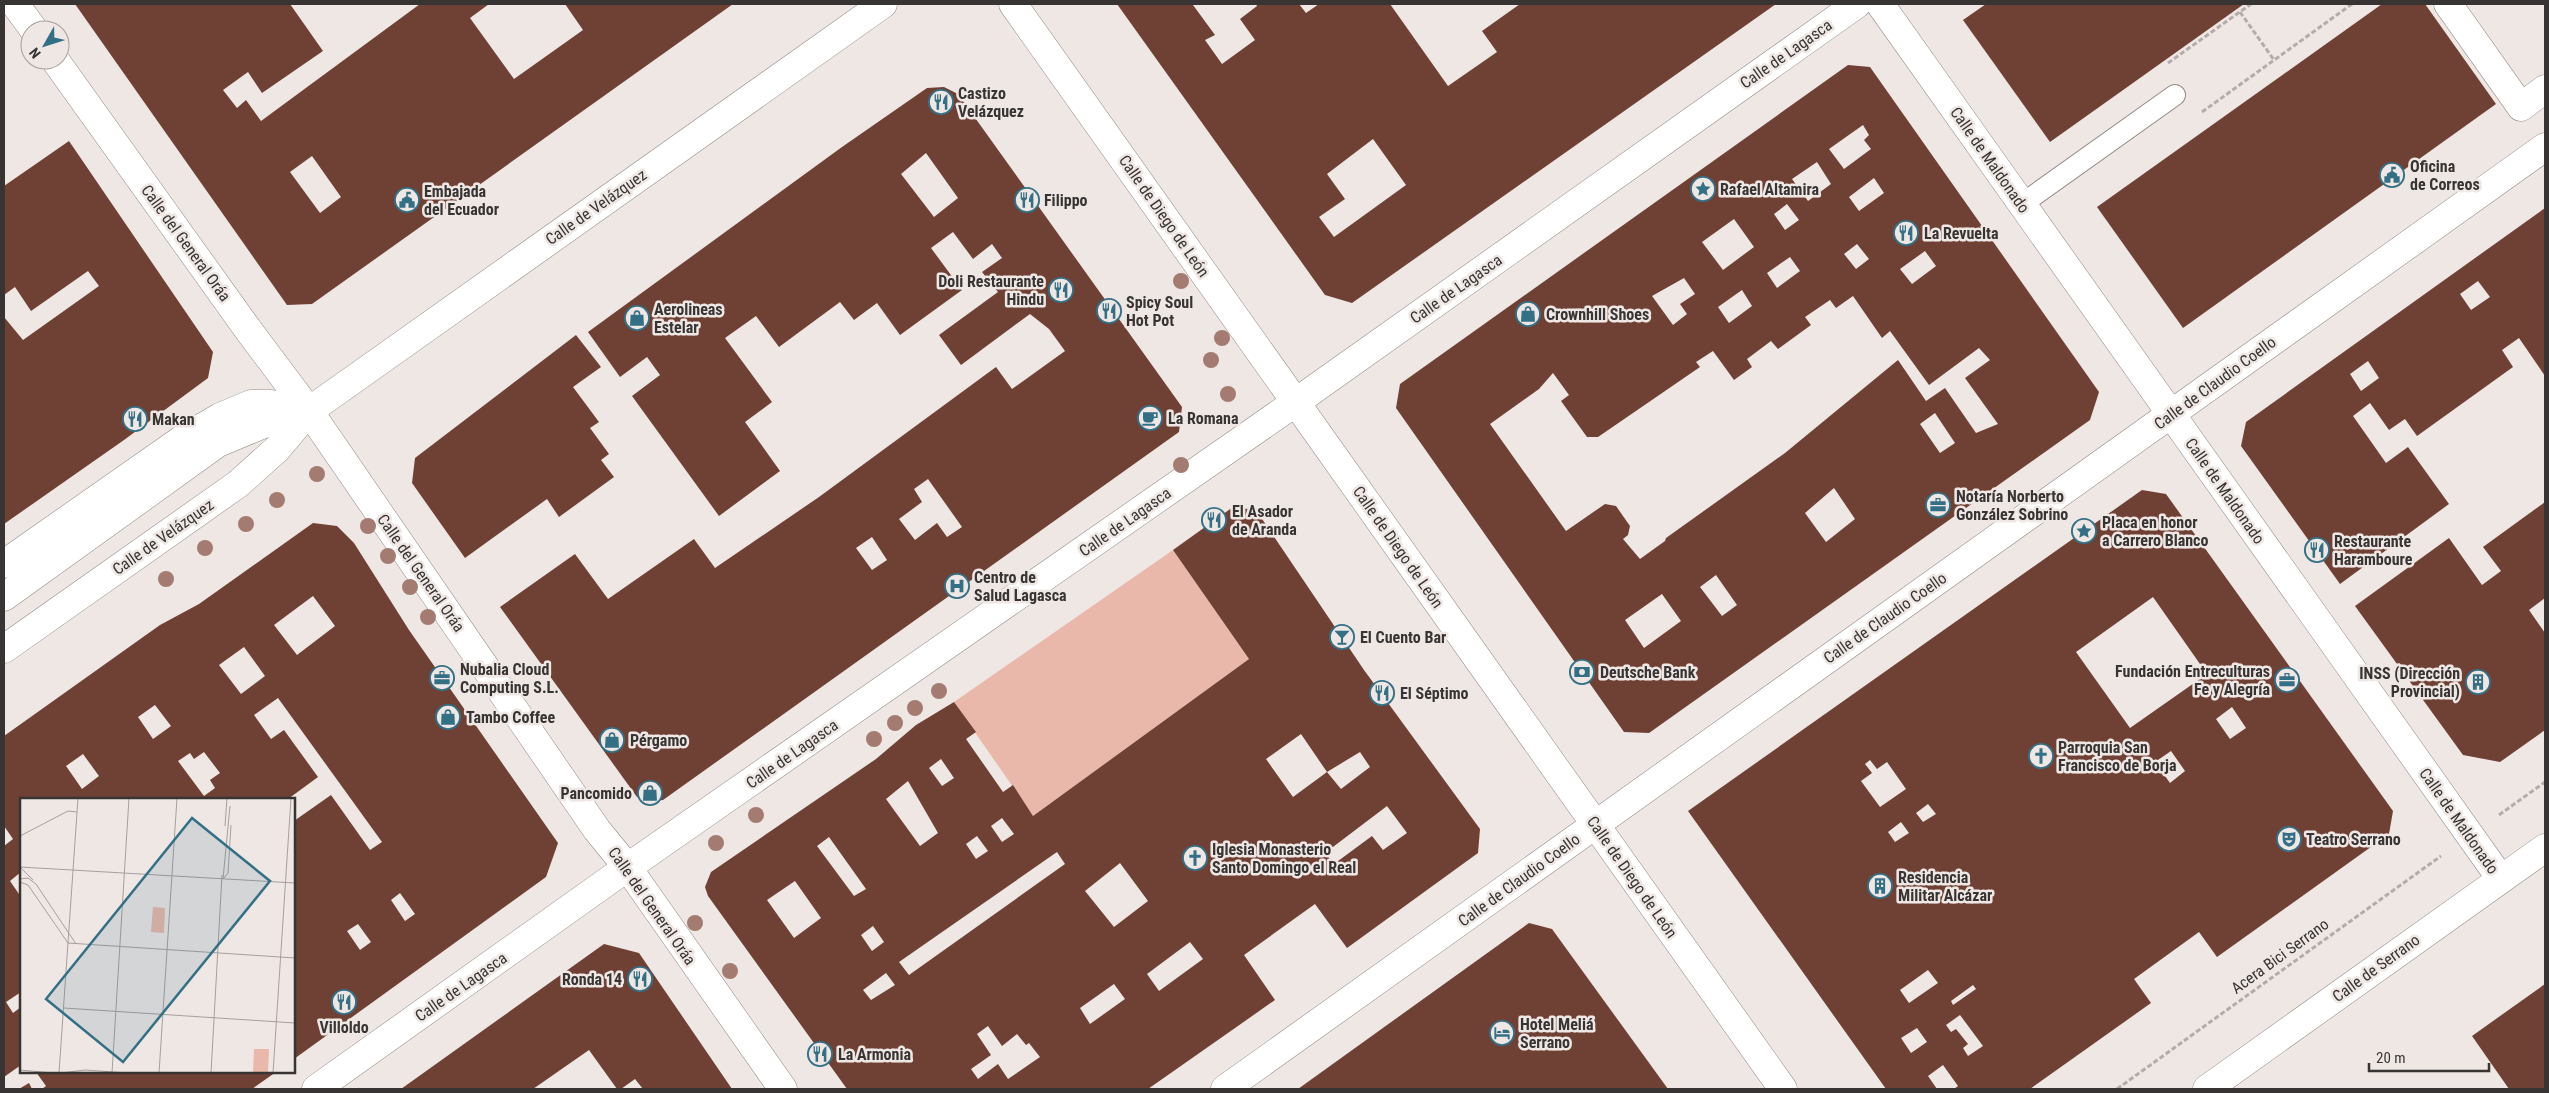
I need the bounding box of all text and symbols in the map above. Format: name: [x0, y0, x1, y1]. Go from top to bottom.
street label: Calle de Lagasca: [1737, 15, 1835, 93]
north arrow: [20, 20, 70, 70]
text: N: [26, 45, 44, 62]
place label: Castizo Velázquez: [958, 84, 1024, 121]
restaurant icon: Castizo Velázquez: [928, 89, 954, 115]
street label: Calle de Maldonado: [1946, 103, 2034, 217]
street label: Calle de Diego de León: [1115, 151, 1213, 281]
place label: Oficina de Correos: [2410, 157, 2480, 194]
public building icon: Oficina de Correos: [2379, 162, 2405, 188]
street label: Calle de Velázquez: [542, 165, 650, 249]
place icon: Rafael Altamira: [1690, 176, 1716, 202]
place label: Rafael Altamira: [1720, 180, 1820, 199]
street label: Calle del General Oráa: [137, 181, 235, 305]
place label: Embajada del Ecuador: [424, 182, 499, 219]
public building icon: Embajada del Ecuador: [394, 187, 420, 213]
restaurant icon: Filippo: [1014, 187, 1040, 213]
place label: Filippo: [1044, 191, 1088, 210]
restaurant icon: La Revuelta: [1893, 220, 1919, 246]
place label: La Revuelta: [1924, 224, 1999, 243]
street label: Calle de Lagasca: [1407, 250, 1505, 328]
place label: Doli Restaurante Hindu: [938, 272, 1044, 309]
restaurant icon: Doli Restaurante Hindu: [1048, 277, 1074, 303]
place label: Spicy Soul Hot Pot: [1126, 293, 1193, 330]
restaurant icon: Spicy Soul Hot Pot: [1096, 298, 1122, 324]
place label: Aerolineas Estelar: [654, 300, 723, 337]
shop icon: Crownhill Shoes: [1515, 301, 1541, 327]
shop icon: Aerolineas Estelar: [624, 305, 650, 331]
place label: Crownhill Shoes: [1546, 305, 1649, 324]
street label: Calle de Claudio Coello: [2150, 332, 2280, 434]
cafe icon: La Romana: [1137, 405, 1163, 431]
restaurant icon: Makan: [122, 406, 148, 432]
place label: La Romana: [1168, 409, 1239, 428]
place label: Makan: [152, 410, 195, 429]
street label: Calle de Maldonado: [2181, 434, 2269, 548]
street label: Calle de Diego de León: [1349, 482, 1447, 612]
street label: Calle de Lagasca: [1076, 483, 1174, 561]
place label: Notaría Norberto González Sobrino: [1956, 487, 2068, 524]
office icon: Notaría Norberto González Sobrino: [1925, 492, 1951, 518]
street label: Calle de Velázquez: [109, 495, 217, 579]
place label: El Asador de Aranda: [1232, 502, 1297, 539]
restaurant icon: El Asador de Aranda: [1201, 507, 1227, 533]
street label: Calle del General Oráa: [373, 510, 469, 636]
place label: Placa en honor a Carrero Blanco: [2102, 513, 2208, 550]
place icon: Placa en honor a Carrero Blanco: [2071, 518, 2097, 544]
place label: Restaurante Haramboure: [2334, 532, 2413, 569]
restaurant icon: Restaurante Haramboure: [2304, 537, 2330, 563]
place label: Centro de Salud Lagasca: [974, 568, 1067, 605]
street label: Calle de Claudio Coello: [1820, 568, 1950, 668]
hospital icon: Centro de Salud Lagasca: [944, 573, 970, 599]
bar icon: El Cuento Bar: [1329, 624, 1355, 650]
place label: El Cuento Bar: [1360, 628, 1446, 647]
bank icon: Deutsche Bank: [1569, 659, 1595, 685]
place label: Nubalia Cloud Computing S.L.: [460, 660, 559, 697]
place label: Fundación Entreculturas Fe y Alegría: [2115, 662, 2270, 699]
place label: Deutsche Bank: [1600, 663, 1696, 682]
place label: INSS (Dirección Provincial): [2359, 664, 2460, 701]
office icon: Nubalia Cloud Computing S.L.: [429, 665, 455, 691]
office icon: Fundación Entreculturas Fe y Alegría: [2274, 667, 2300, 693]
building icon: INSS (Dirección Provincial): [2465, 669, 2491, 695]
restaurant icon: El Séptimo: [1369, 680, 1395, 706]
place label: El Séptimo: [1400, 684, 1469, 703]
shop icon: Tambo Coffee: [435, 704, 461, 730]
place label: Tambo Coffee: [466, 708, 555, 727]
street label: Calle de Lagasca: [743, 715, 841, 793]
shop icon: Pérgamo: [599, 727, 625, 753]
place label: Pérgamo: [630, 731, 687, 750]
place label: Parroquia San Francisco de Borja: [2058, 738, 2177, 775]
church icon: Parroquia San Francisco de Borja: [2028, 743, 2054, 769]
street label: Calle de Maldonado: [2415, 764, 2503, 878]
shop icon: Pancomido: [637, 780, 663, 806]
place label: Pancomido: [560, 784, 632, 803]
inset map: [20, 798, 295, 1073]
street label: Calle de Diego de León: [1583, 812, 1681, 942]
theatre icon: Teatro Serrano: [2276, 826, 2302, 852]
street label: Calle de Claudio Coello: [1454, 829, 1584, 931]
place label: Teatro Serrano: [2306, 830, 2401, 849]
place label: Iglesia Monasterio Santo Domingo el Real: [1212, 840, 1356, 877]
street label: Calle del General Oráa: [604, 843, 700, 969]
church icon: Iglesia Monasterio Santo Domingo el Real: [1182, 845, 1208, 871]
place label: Residencia Militar Alcázar: [1898, 868, 1992, 905]
building icon: Residencia Militar Alcázar: [1867, 873, 1893, 899]
street label: Acera Bici Serrano: [2228, 914, 2332, 998]
street label: Calle de Serrano: [2329, 930, 2423, 1006]
street label: Calle de Lagasca: [412, 948, 510, 1026]
restaurant icon: Ronda 14: [627, 966, 653, 992]
place label: Ronda 14: [562, 970, 622, 989]
restaurant icon: Villoldo: [331, 989, 357, 1015]
place label: Hotel Meliá Serrano: [1520, 1015, 1594, 1052]
place label: Villoldo: [319, 1018, 369, 1037]
hotel icon: Hotel Meliá Serrano: [1489, 1020, 1515, 1046]
scale bar: [2369, 1040, 2489, 1072]
restaurant icon: La Armonia: [807, 1041, 833, 1067]
place label: La Armonia: [838, 1045, 911, 1064]
text: 20 m: [2376, 1049, 2406, 1067]

